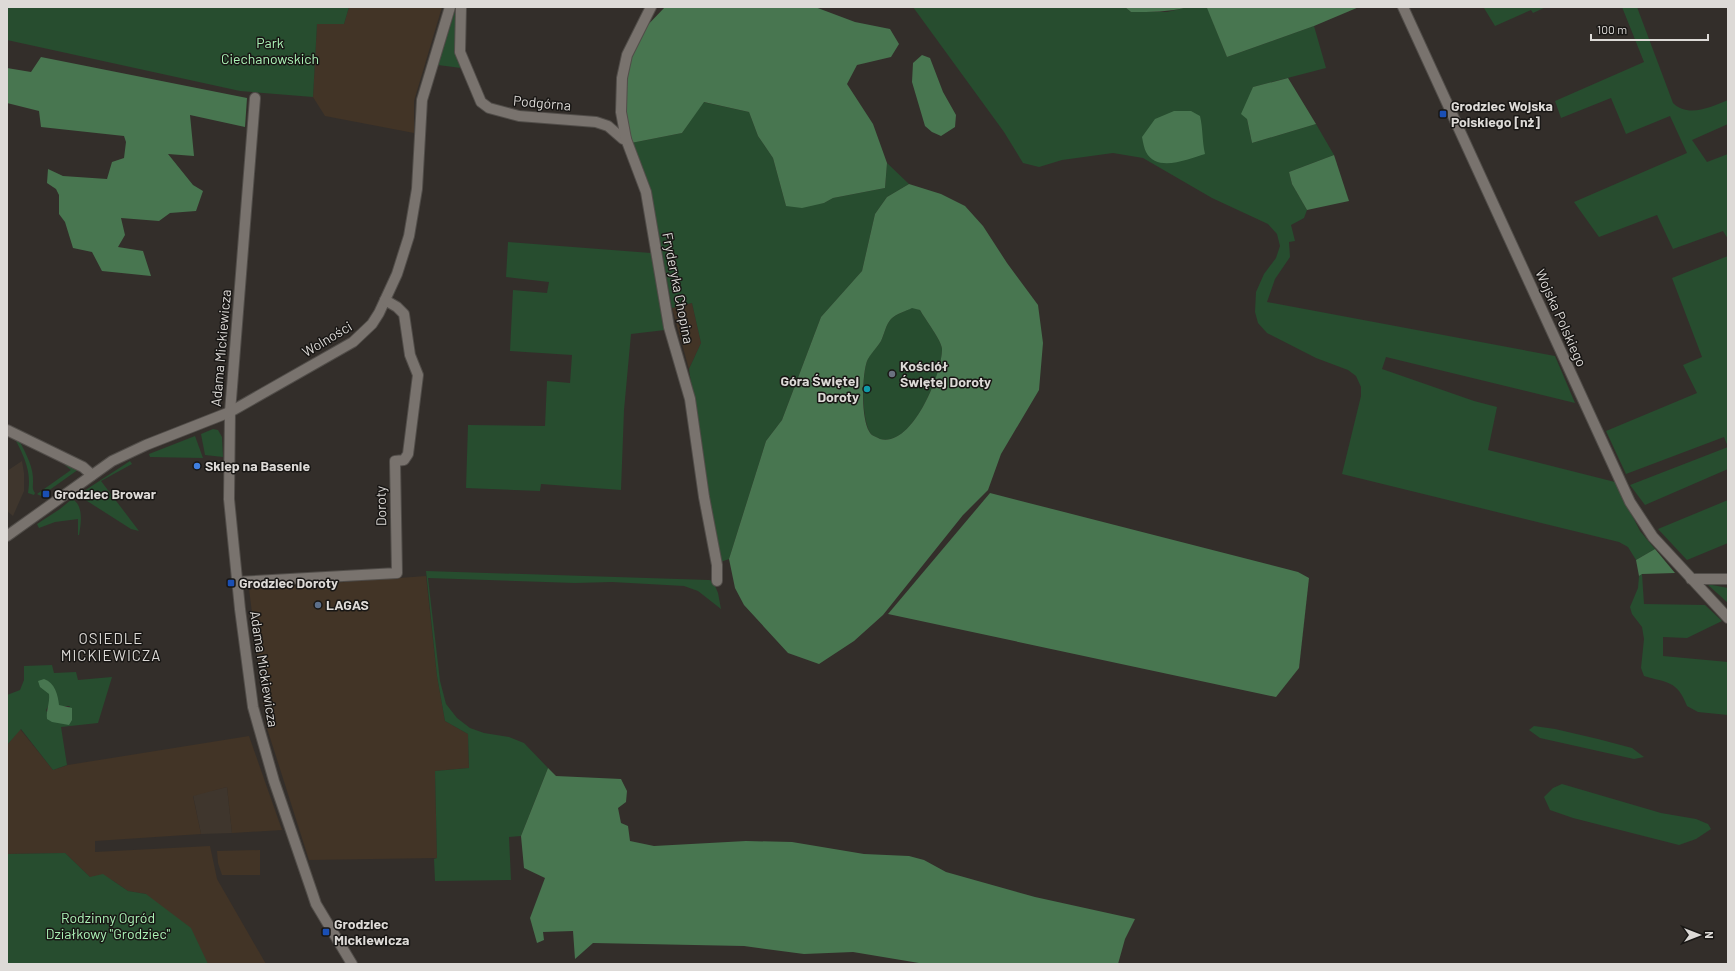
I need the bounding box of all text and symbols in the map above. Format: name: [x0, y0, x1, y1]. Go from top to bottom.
scale bar: [1591, 16, 1708, 42]
text: 100 m: [1597, 22, 1627, 36]
park label: Park Ciechanowskich: [221, 34, 319, 67]
street label: Podgórna: [512, 92, 572, 114]
place label: Grodziec Wojska Polskiego [nż]: [1451, 97, 1553, 130]
marker: Grodziec Wojska Polskiego [nż]: [1438, 109, 1448, 119]
street label: Fryderyka Chopina: [659, 231, 698, 345]
street label: Wojska Polskiego: [1532, 266, 1591, 369]
street label: Adama Mickiewicza: [207, 289, 234, 407]
street label: Wolności: [299, 317, 355, 360]
place label: Kościół Świętej Doroty: [900, 357, 991, 390]
marker: Kościół Świętej Doroty: [887, 369, 897, 379]
place label: Góra Świętej Doroty: [781, 372, 859, 405]
marker: Góra Świętej Doroty: [862, 384, 872, 394]
place label: Sklep na Basenie: [205, 457, 310, 474]
marker: Sklep na Basenie: [192, 461, 202, 471]
place label: Grodziec Browar: [54, 485, 157, 502]
street label: Doroty: [372, 485, 389, 526]
marker: Grodziec Browar: [41, 489, 51, 499]
place label: Grodziec Doroty: [239, 574, 338, 591]
marker: Grodziec Doroty: [226, 578, 236, 588]
place label: LAGAS: [326, 596, 369, 613]
marker: LAGAS: [313, 600, 323, 610]
street label: Adama Mickiewicza: [247, 609, 282, 728]
district label: OSIEDLE MICKIEWICZA: [61, 629, 161, 664]
park label: Rodzinny Ogród Działkowy "Grodziec": [46, 909, 171, 942]
place label: Grodziec Mickiewicza: [334, 915, 409, 948]
north arrow: [1679, 915, 1719, 955]
marker: Grodziec Mickiewicza: [321, 927, 331, 937]
text: N: [1703, 931, 1716, 939]

